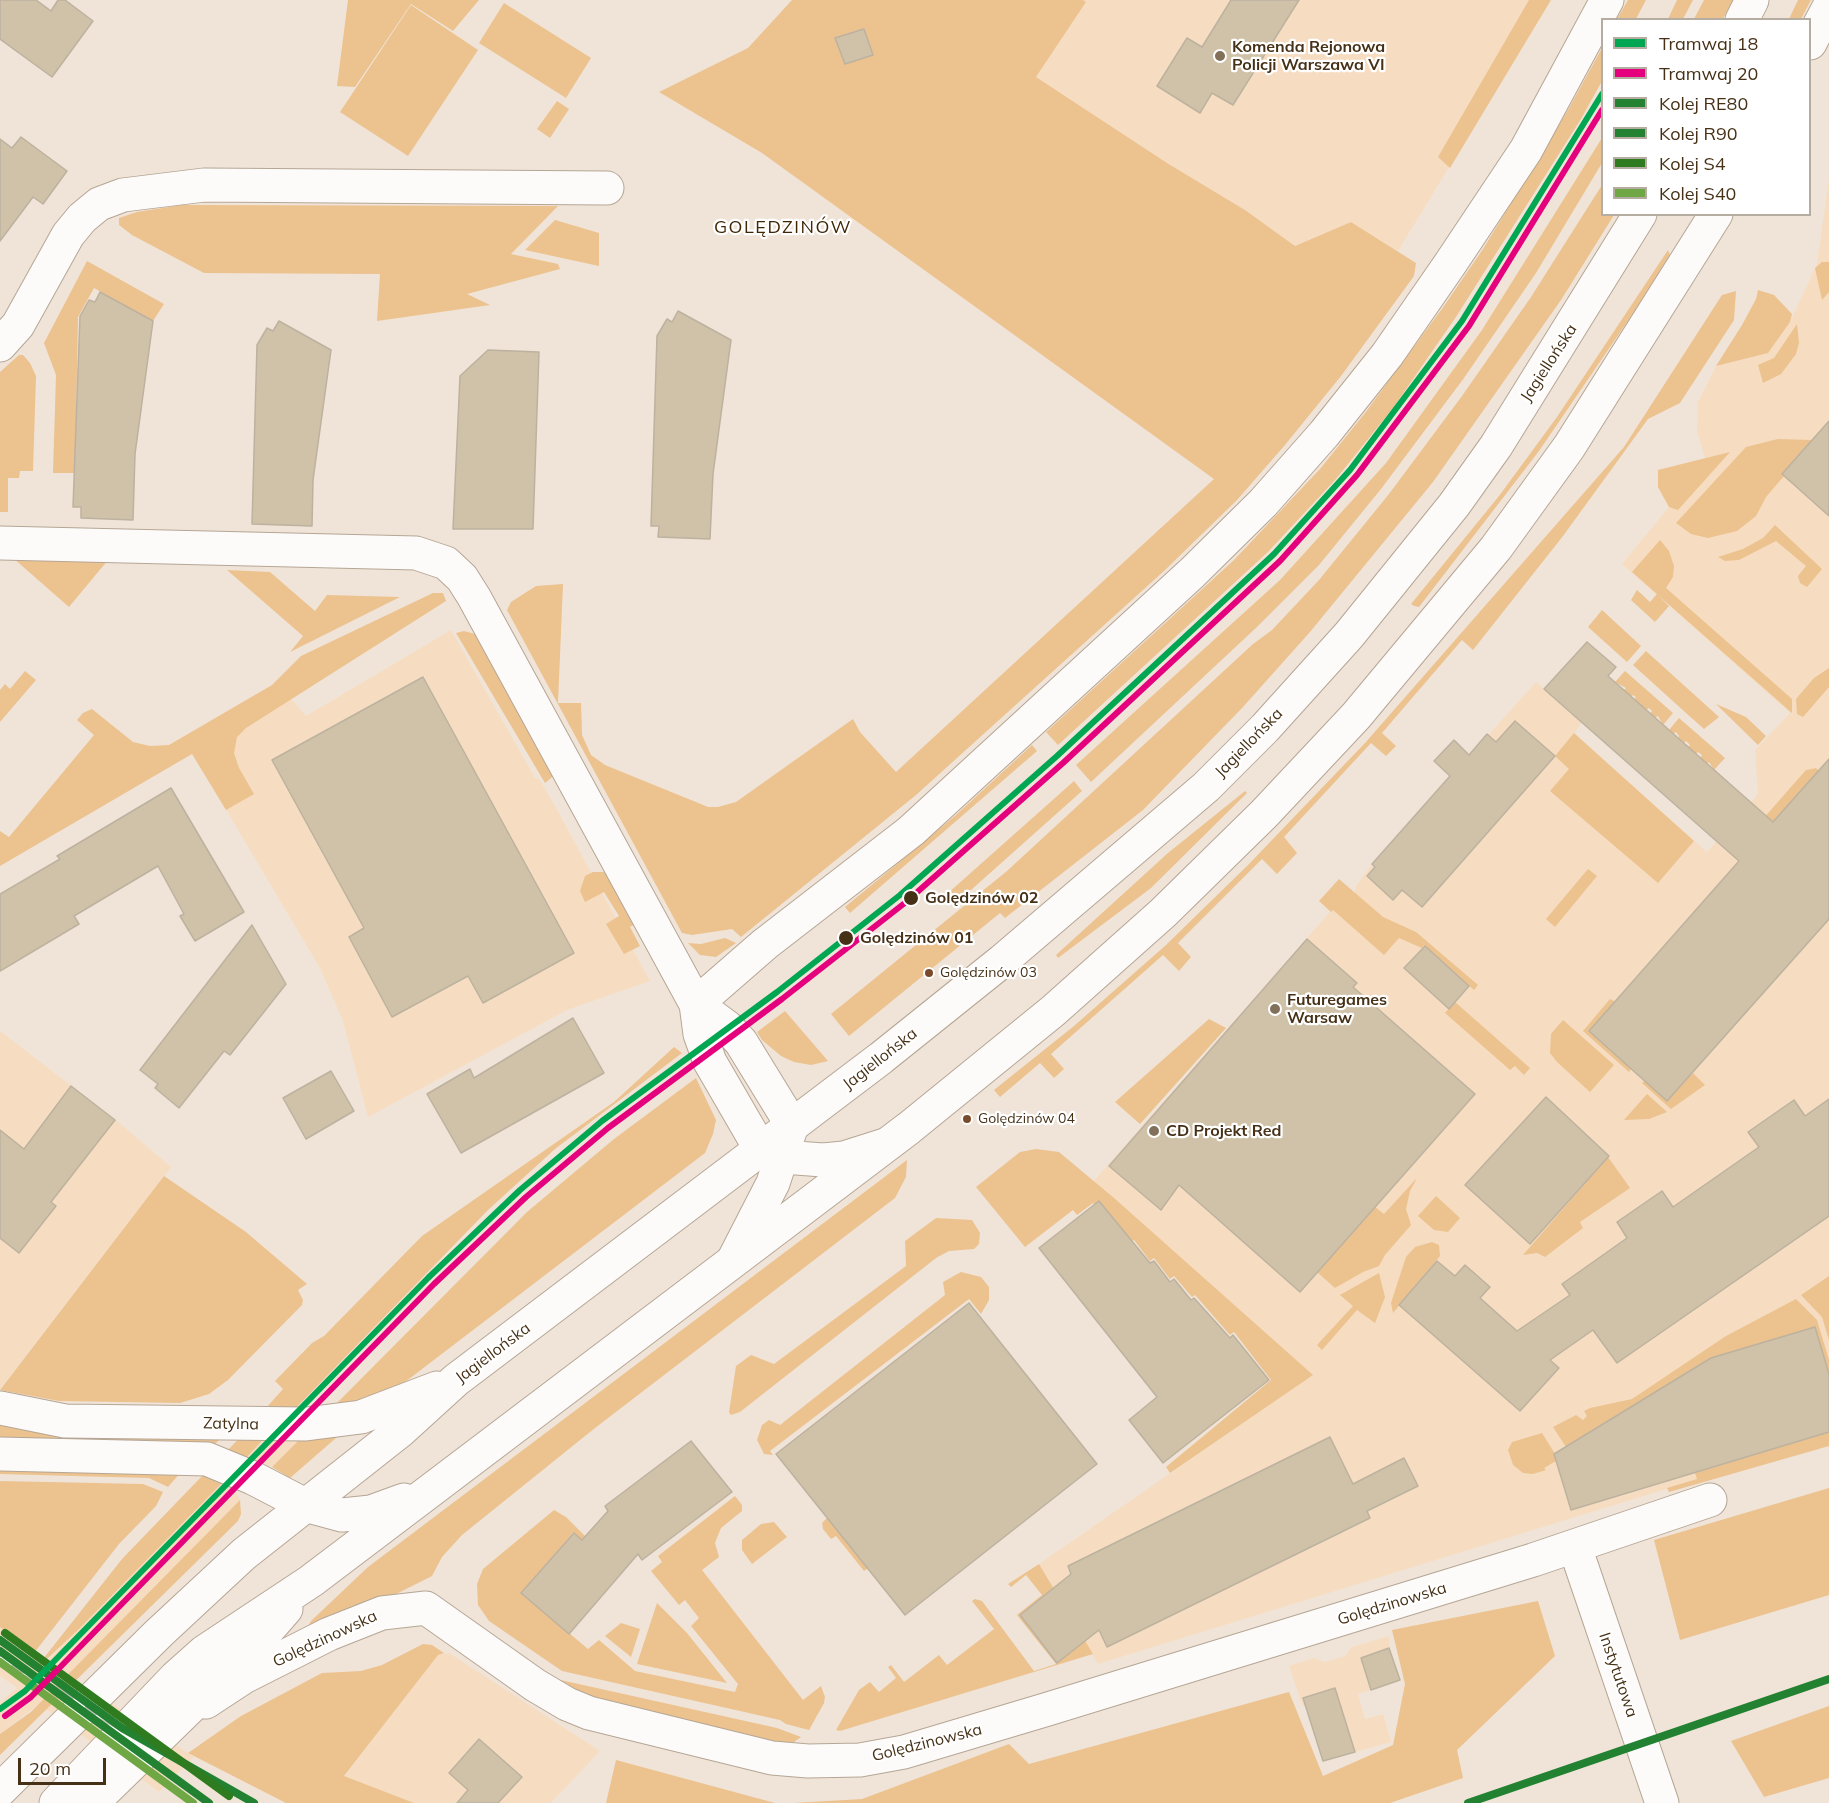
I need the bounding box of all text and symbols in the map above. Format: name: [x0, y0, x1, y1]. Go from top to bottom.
legend: [1601, 18, 1811, 216]
text: Tramwaj 18: [1659, 32, 1758, 55]
place label: Komenda Rejonowa Policji Warszawa VI: [1232, 37, 1385, 75]
marker: Komenda Rejonowa Policji Warszawa VI: [1213, 49, 1227, 63]
text: Tramwaj 20: [1659, 62, 1758, 85]
text: Kolej RE80: [1659, 92, 1748, 115]
text: Kolej R90: [1659, 122, 1738, 145]
text: Kolej S4: [1659, 152, 1726, 175]
text: Kolej S40: [1659, 182, 1736, 205]
district label: GOLĘDZINÓW: [714, 217, 852, 239]
street label: Jagiellońska: [1517, 321, 1581, 405]
street label: Jagiellońska: [1211, 704, 1287, 782]
place label: Golędzinów 02: [925, 888, 1038, 908]
marker: Golędzinów 02: [902, 889, 920, 907]
place label: Golędzinów 01: [860, 928, 973, 948]
marker: Golędzinów 01: [837, 929, 855, 947]
place label: Golędzinów 03: [940, 965, 1037, 981]
marker: Golędzinów 03: [923, 967, 935, 979]
place label: Futuregames Warsaw: [1287, 990, 1387, 1028]
marker: Futuregames Warsaw: [1268, 1002, 1282, 1016]
street label: Jagiellońska: [839, 1024, 921, 1094]
place label: Golędzinów 04: [978, 1111, 1075, 1127]
marker: Golędzinów 04: [961, 1113, 973, 1125]
place label: CD Projekt Red: [1166, 1121, 1281, 1141]
marker: CD Projekt Red: [1147, 1124, 1161, 1138]
street label: Jagiellońska: [452, 1319, 534, 1387]
street label: Zatylna: [203, 1414, 259, 1434]
street label: Golędzinowska: [1335, 1578, 1449, 1630]
street label: Golędzinowska: [270, 1606, 380, 1672]
street label: Instytutowa: [1595, 1630, 1641, 1720]
street label: Golędzinowska: [870, 1720, 984, 1766]
scale bar: [21, 1746, 110, 1784]
text: 20 m: [29, 1757, 71, 1780]

